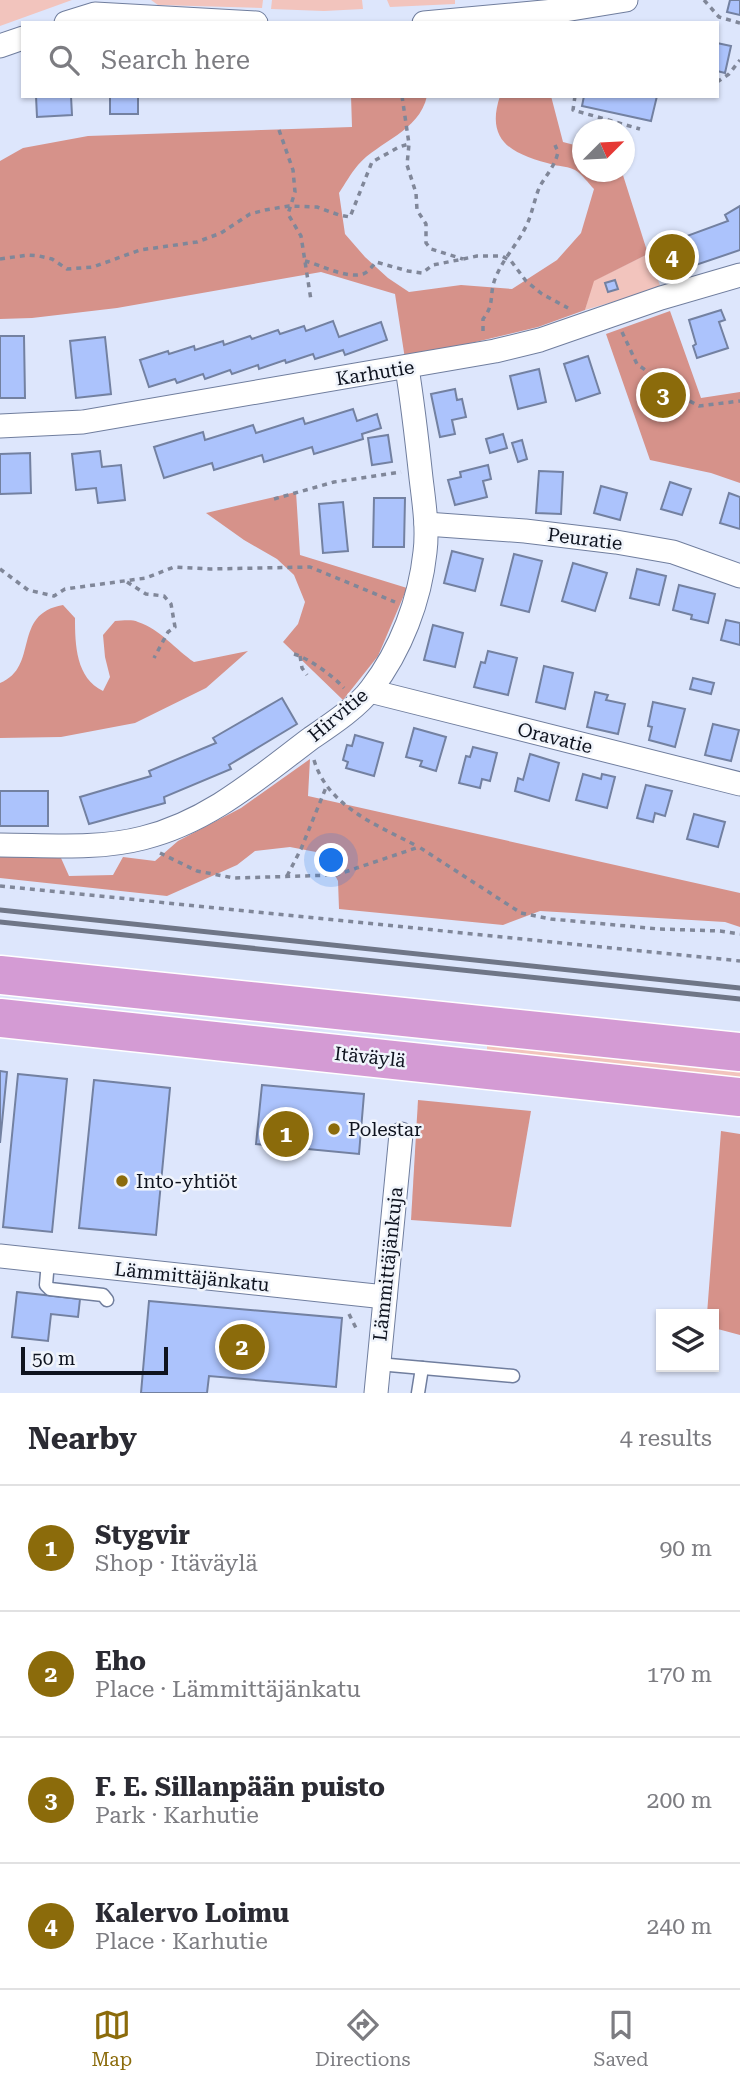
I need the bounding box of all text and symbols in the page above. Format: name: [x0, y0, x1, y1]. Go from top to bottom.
search box: [21, 21, 719, 98]
icon: search: [45, 41, 83, 79]
text: Search here: [101, 45, 250, 75]
north arrow: [572, 119, 635, 182]
pin: 4: [649, 231, 695, 283]
street label: Karhutie: [334, 355, 416, 391]
pin: 3: [640, 369, 686, 421]
street label: Peuratie: [546, 523, 624, 555]
street label: Hirvitie: [304, 683, 372, 747]
street label: Oravatie: [515, 718, 595, 758]
your location: [314, 843, 348, 877]
street label: Itäväylä: [333, 1042, 408, 1072]
pin: 1: [263, 1108, 309, 1160]
place label: Polestar: [348, 1118, 422, 1141]
marker: Polestar: [326, 1121, 342, 1137]
place label: Into-yhtiöt: [136, 1170, 237, 1193]
marker: Into-yhtiöt: [114, 1173, 130, 1189]
street label: Lämmittäjänkuja: [368, 1185, 408, 1342]
street label: Lämmittäjänkatu: [113, 1257, 271, 1297]
map controls: [656, 1309, 719, 1372]
button: layers: [656, 1309, 719, 1372]
pin: 2: [219, 1321, 265, 1373]
scale bar: [21, 1344, 168, 1376]
text: 50 m: [32, 1347, 75, 1370]
text: Nearby: [28, 1421, 137, 1456]
text: 4 results: [620, 1425, 712, 1452]
text: Stygvir: [95, 1520, 190, 1550]
text: 1: [45, 1535, 57, 1562]
text: 90 m: [659, 1535, 712, 1562]
text: Shop · Itäväylä: [95, 1550, 258, 1577]
text: Eho: [95, 1646, 146, 1676]
text: 2: [45, 1661, 57, 1688]
text: 170 m: [647, 1661, 712, 1688]
text: Place · Lämmittäjänkatu: [95, 1676, 361, 1703]
text: F. E. Sillanpään puisto: [95, 1772, 385, 1802]
text: 3: [45, 1787, 57, 1814]
text: 200 m: [647, 1787, 712, 1814]
text: Park · Karhutie: [95, 1802, 259, 1829]
text: Kalervo Loimu: [95, 1898, 289, 1928]
text: 4: [45, 1913, 57, 1940]
text: 240 m: [647, 1913, 712, 1940]
text: Place · Karhutie: [95, 1928, 268, 1955]
tab: Map: [91, 2006, 132, 2071]
tab: Directions: [315, 2006, 411, 2071]
tab: Saved: [593, 2006, 649, 2071]

